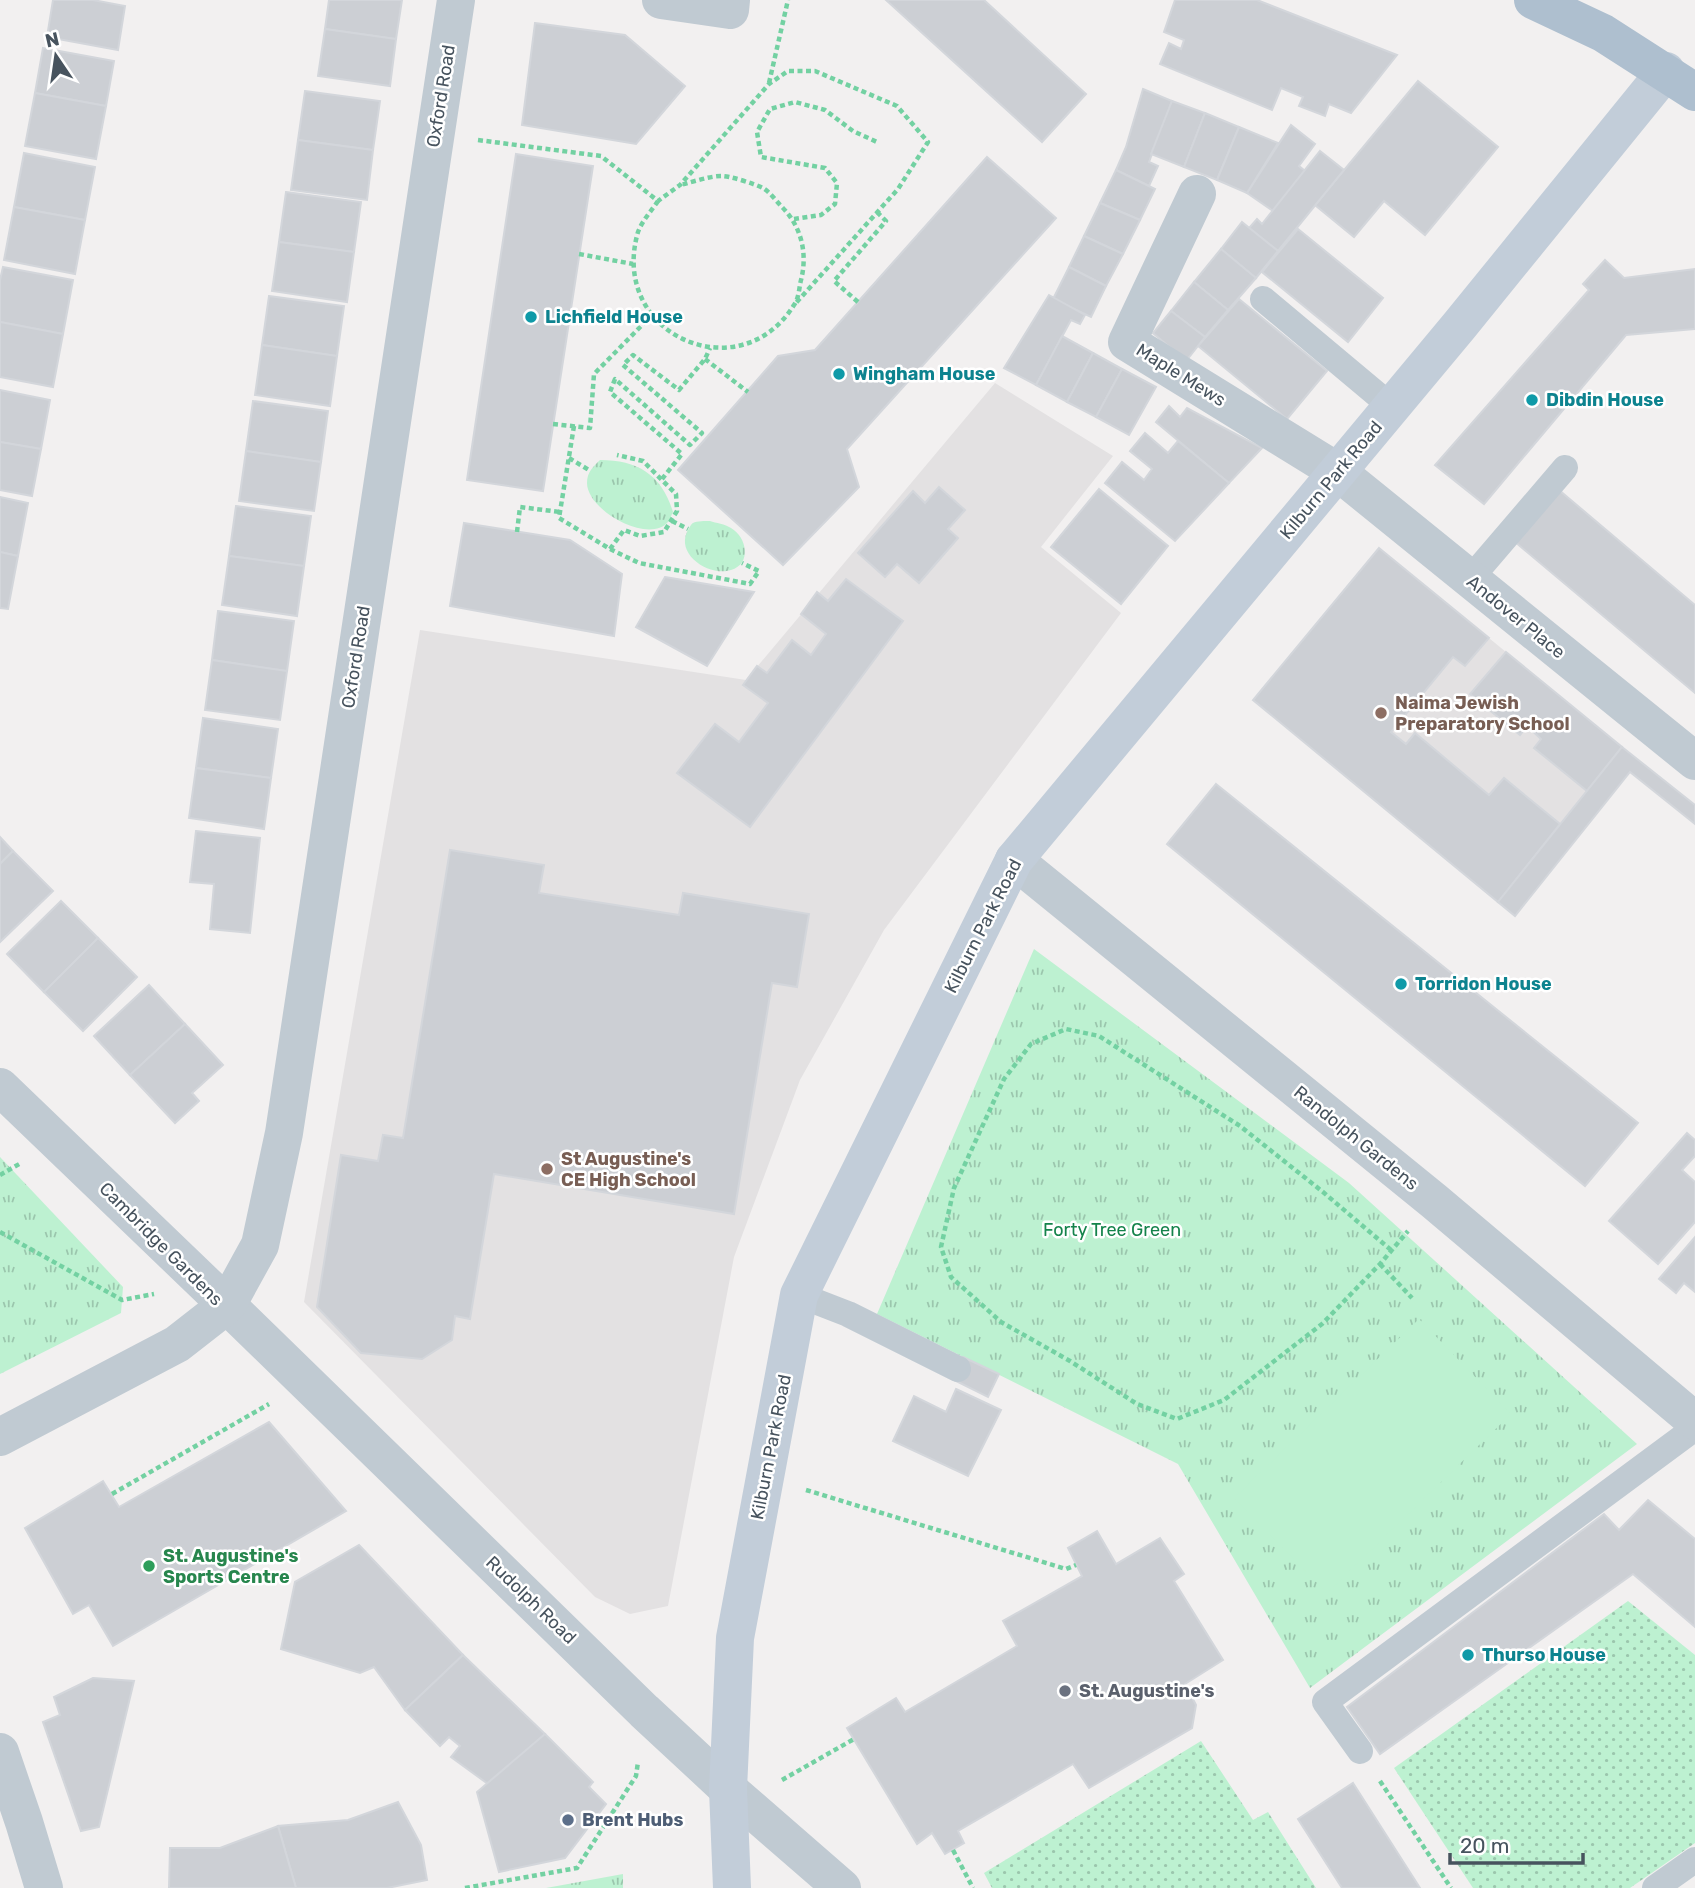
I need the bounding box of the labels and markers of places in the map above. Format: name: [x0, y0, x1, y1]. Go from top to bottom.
place label: Lichfield House: [545, 306, 683, 328]
marker: Lichfield House: [523, 309, 539, 325]
place label: Wingham House: [853, 363, 996, 385]
marker: Wingham House: [831, 366, 847, 382]
place label: Dibdin House: [1546, 389, 1664, 411]
marker: Dibdin House: [1524, 392, 1540, 408]
place label: Naima Jewish Preparatory School: [1395, 692, 1570, 735]
marker: Naima Jewish Preparatory School: [1373, 705, 1389, 721]
place label: Torridon House: [1415, 973, 1552, 995]
marker: Torridon House: [1393, 976, 1409, 992]
place label: St Augustine's CE High School: [561, 1148, 696, 1191]
marker: St Augustine's CE High School: [539, 1161, 555, 1177]
place label: St. Augustine's Sports Centre: [163, 1545, 298, 1588]
marker: St. Augustine's Sports Centre: [141, 1558, 157, 1574]
place label: Thurso House: [1482, 1644, 1606, 1666]
marker: Thurso House: [1460, 1647, 1476, 1663]
place label: St. Augustine's: [1079, 1680, 1214, 1702]
marker: St. Augustine's: [1057, 1683, 1073, 1699]
place label: Brent Hubs: [582, 1809, 683, 1831]
marker: Brent Hubs: [560, 1812, 576, 1828]

